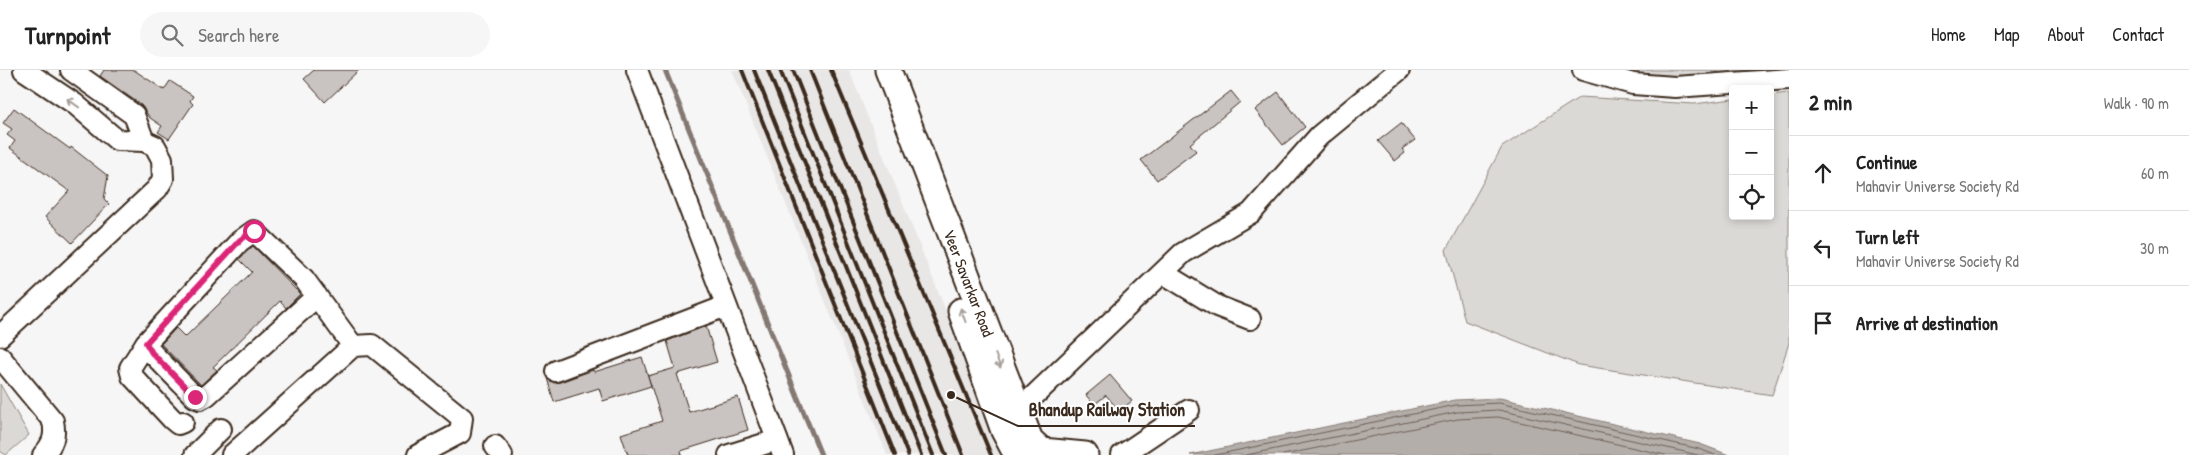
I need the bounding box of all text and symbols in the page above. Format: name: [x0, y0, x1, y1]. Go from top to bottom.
search box: [140, 12, 490, 57]
text: Turnpoint: [25, 19, 110, 51]
icon: search: [158, 21, 186, 49]
text: Search here: [198, 22, 280, 48]
text: Home: [1931, 22, 1966, 47]
text: Map: [1994, 22, 2019, 47]
text: About: [2047, 22, 2084, 47]
text: Contact: [2112, 22, 2164, 47]
map controls: [1729, 85, 1774, 220]
button: +: [1729, 85, 1774, 130]
text: 2 min: [1809, 88, 1852, 117]
text: Walk · 90 m: [2104, 92, 2169, 114]
one-way arrow: [66, 98, 80, 108]
button: −: [1729, 130, 1774, 175]
text: Continue: [1856, 149, 1917, 175]
icon: ahead: [1809, 159, 1837, 187]
text: 60 m: [2141, 162, 2169, 184]
button: locate: [1729, 175, 1774, 220]
text: Mahavir Universe Society Rd: [1856, 175, 2019, 197]
route start: [243, 220, 266, 243]
text: Turn left: [1856, 224, 1919, 250]
street label: Veer Savarkar Road: [938, 226, 1000, 340]
icon: left: [1809, 234, 1837, 262]
text: 30 m: [2140, 237, 2169, 259]
text: Mahavir Universe Society Rd: [1856, 250, 2019, 272]
one-way arrow: [957, 307, 967, 323]
icon: arrive: [1809, 309, 1837, 337]
text: Arrive at destination: [1856, 310, 1998, 336]
one-way arrow: [994, 353, 1003, 368]
route end: [184, 386, 207, 409]
callout: Bhandup Railway Station: [1018, 393, 1195, 426]
text: Bhandup Railway Station: [1029, 397, 1185, 423]

